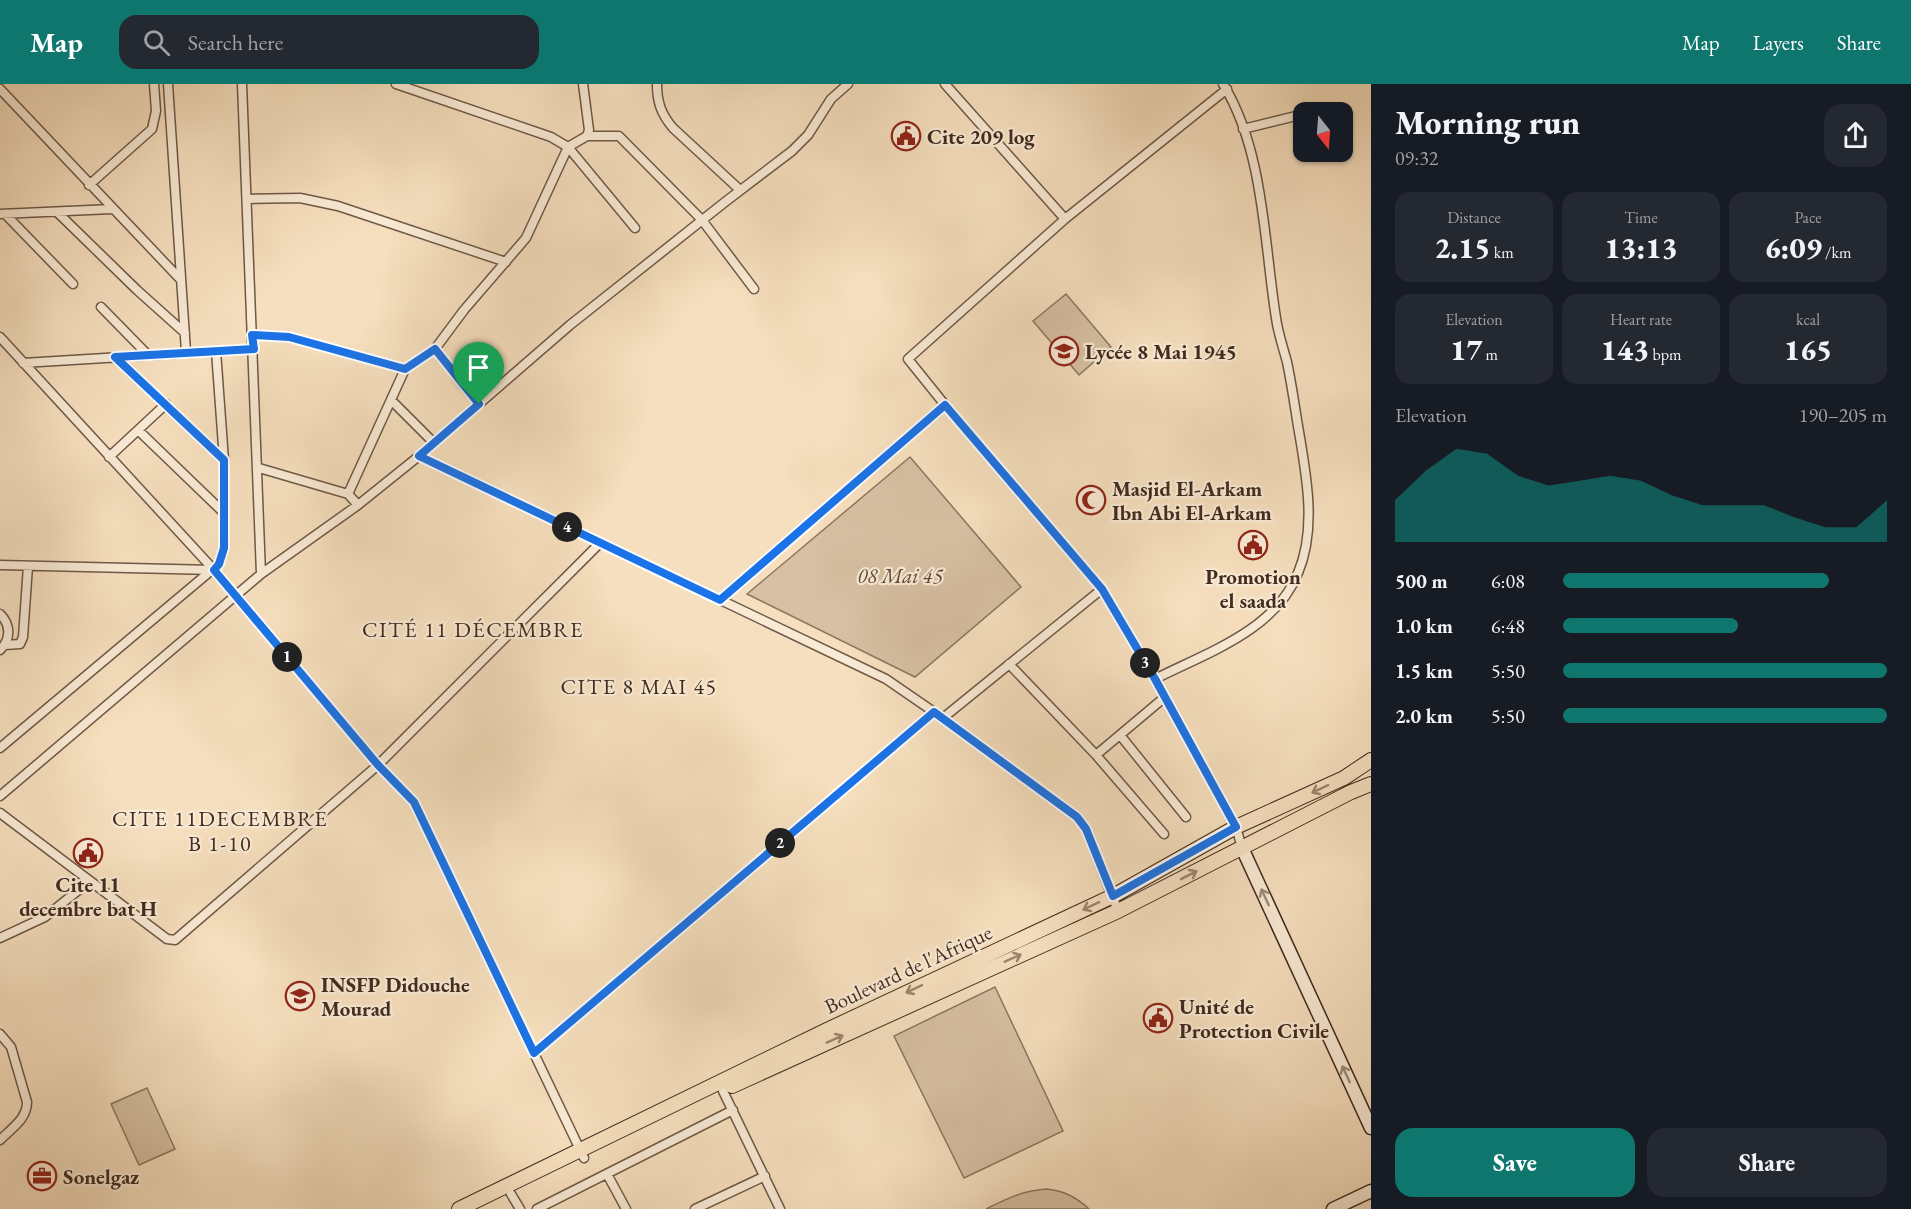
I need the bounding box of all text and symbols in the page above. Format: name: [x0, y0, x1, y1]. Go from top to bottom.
search box: [119, 15, 539, 69]
text: Map: [30, 24, 83, 60]
icon: search: [140, 26, 173, 59]
text: Search here: [188, 28, 283, 57]
text: Map: [1682, 29, 1720, 56]
text: Layers: [1753, 29, 1804, 56]
text: Share: [1837, 29, 1881, 56]
text: Morning run: [1395, 101, 1580, 144]
north arrow: [1293, 102, 1353, 162]
map controls: [1293, 102, 1353, 162]
button: share: [1824, 104, 1887, 167]
public building icon: Cite 209 log: [890, 120, 922, 152]
place label: Cite 209 log: [927, 123, 1035, 150]
text: 09:32: [1395, 145, 1438, 171]
text: Distance: [1447, 207, 1501, 228]
text: Time: [1624, 207, 1658, 228]
text: Pace: [1795, 207, 1821, 228]
text: 2.15: [1434, 228, 1490, 267]
text: 13:13: [1604, 228, 1678, 267]
text: 6:09: [1765, 228, 1822, 267]
text: km: [1490, 242, 1514, 263]
text: /km: [1822, 242, 1851, 263]
text: Elevation: [1445, 309, 1503, 330]
text: Heart rate: [1610, 309, 1672, 330]
text: kcal: [1796, 309, 1820, 330]
text: 17: [1450, 330, 1482, 369]
text: 143: [1601, 330, 1649, 369]
text: 165: [1784, 330, 1832, 369]
school or university icon: Lycée 8 Mai 1945: [1048, 335, 1080, 367]
place label: Lycée 8 Mai 1945: [1085, 338, 1237, 365]
pin: [453, 342, 504, 404]
text: m: [1482, 344, 1498, 365]
text: bpm: [1649, 344, 1681, 365]
icon: arrive: [462, 351, 495, 384]
text: Elevation: [1395, 402, 1467, 428]
text: 190–205 m: [1799, 402, 1887, 428]
place label: Masjid El-Arkam Ibn Abi El-Arkam: [1112, 475, 1272, 526]
mosque icon: Masjid El-Arkam Ibn Abi El-Arkam: [1075, 484, 1107, 516]
pin: 4: [552, 512, 582, 542]
text: 4: [563, 516, 571, 537]
public building icon: Promotion el saada: [1237, 529, 1269, 561]
park label: 08 Mai 45: [857, 562, 944, 589]
place label: Promotion el saada: [1205, 563, 1301, 614]
text: 500 m: [1395, 568, 1448, 594]
text: 6:08: [1491, 568, 1525, 594]
text: 1.0 km: [1395, 613, 1453, 639]
text: 6:48: [1491, 613, 1525, 639]
district label: CITÉ 11 DÉCEMBRE: [362, 615, 584, 644]
pin: 1: [272, 642, 302, 672]
text: 1: [283, 646, 291, 667]
pin: 3: [1130, 648, 1160, 678]
text: 3: [1141, 652, 1149, 673]
text: 1.5 km: [1395, 658, 1453, 684]
text: 5:50: [1491, 658, 1525, 684]
district label: CITE 8 MAI 45: [560, 672, 718, 701]
text: 2.0 km: [1395, 703, 1453, 729]
text: 5:50: [1491, 703, 1525, 729]
one-way arrow: [1312, 783, 1330, 795]
district label: CITE 11DECEMBRE B 1-10: [112, 804, 328, 858]
pin: 2: [765, 828, 795, 858]
text: 2: [776, 832, 784, 853]
public building icon: Cite 11 decembre bat H: [72, 837, 104, 869]
one-way arrow: [1180, 869, 1197, 881]
place label: Cite 11 decembre bat H: [19, 871, 157, 922]
one-way arrow: [1258, 889, 1270, 907]
one-way arrow: [1082, 901, 1100, 912]
street label: Boulevard de l'Afrique: [820, 918, 996, 1020]
one-way arrow: [1003, 952, 1021, 964]
place label: INSFP Didouche Mourad: [321, 971, 470, 1022]
school or university icon: INSFP Didouche Mourad: [284, 980, 316, 1012]
one-way arrow: [906, 984, 924, 995]
place label: Unité de Protection Civile: [1179, 993, 1329, 1044]
public building icon: Unité de Protection Civile: [1142, 1002, 1174, 1034]
one-way arrow: [826, 1033, 844, 1045]
one-way arrow: [1340, 1066, 1352, 1084]
button: Save: [1395, 1128, 1635, 1197]
button: Share: [1647, 1128, 1887, 1197]
office icon: Sonelgaz: [26, 1160, 58, 1192]
place label: Sonelgaz: [63, 1163, 139, 1190]

